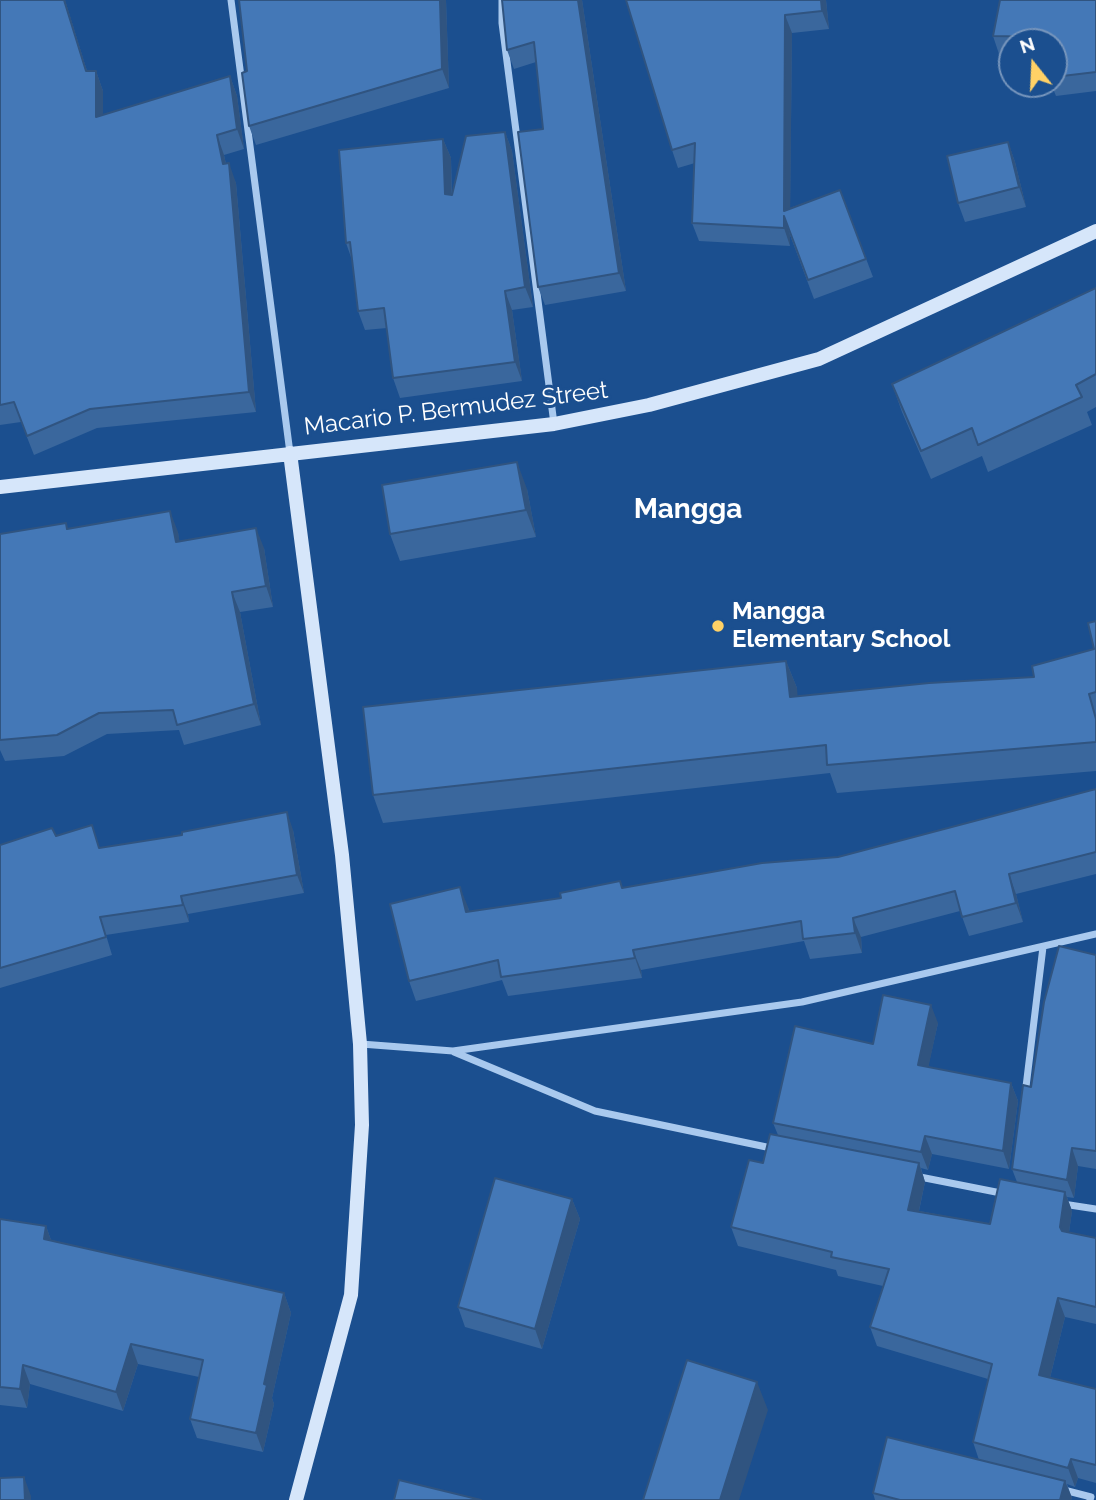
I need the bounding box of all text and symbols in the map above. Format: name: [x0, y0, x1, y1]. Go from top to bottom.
north arrow: [998, 28, 1068, 98]
text: N: [1017, 32, 1037, 58]
street label: Macario P. Bermudez Street: [302, 376, 610, 442]
district label: Mangga: [634, 493, 742, 527]
place label: Mangga Elementary School: [732, 598, 950, 654]
marker: Mangga Elementary School: [710, 618, 726, 634]

